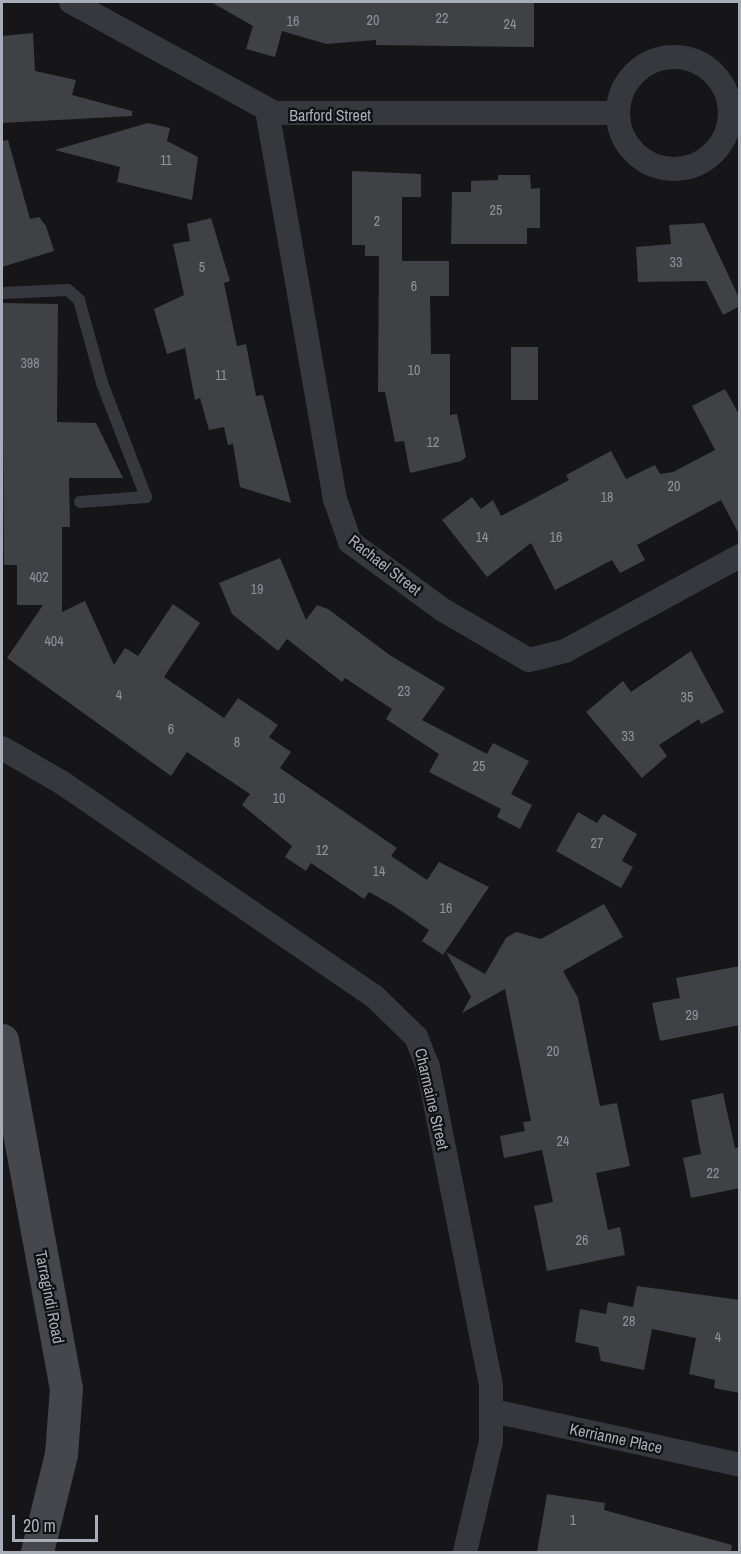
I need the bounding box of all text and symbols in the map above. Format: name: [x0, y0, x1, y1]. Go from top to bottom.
house number: 22: [436, 10, 448, 26]
house number: 20: [367, 12, 379, 28]
house number: 16: [287, 13, 299, 29]
house number: 24: [504, 16, 516, 32]
street label: Barford Street: [289, 105, 371, 125]
house number: 11: [160, 152, 172, 168]
house number: 25: [490, 202, 502, 218]
house number: 2: [374, 213, 380, 229]
house number: 33: [670, 254, 682, 270]
house number: 5: [199, 259, 205, 275]
house number: 6: [411, 278, 417, 294]
house number: 398: [20, 355, 40, 371]
house number: 10: [408, 362, 420, 378]
house number: 11: [215, 367, 227, 383]
house number: 12: [427, 434, 439, 450]
house number: 20: [668, 478, 680, 494]
house number: 18: [601, 489, 613, 505]
house number: 14: [476, 529, 488, 545]
house number: 16: [550, 529, 562, 545]
street label: Rachael Street: [345, 531, 425, 599]
house number: 402: [29, 569, 49, 585]
house number: 19: [251, 581, 263, 597]
house number: 404: [44, 633, 64, 649]
house number: 23: [398, 683, 410, 699]
house number: 4: [116, 687, 122, 703]
house number: 35: [681, 689, 693, 705]
house number: 6: [168, 721, 174, 737]
house number: 33: [622, 728, 634, 744]
house number: 8: [234, 734, 240, 750]
house number: 25: [473, 758, 485, 774]
house number: 10: [273, 790, 285, 806]
house number: 27: [591, 835, 603, 851]
house number: 12: [316, 842, 328, 858]
house number: 14: [373, 863, 385, 879]
house number: 16: [440, 900, 452, 916]
house number: 29: [686, 1007, 698, 1023]
house number: 20: [547, 1043, 559, 1059]
street label: Charmaine Street: [411, 1046, 453, 1152]
house number: 24: [557, 1133, 569, 1149]
house number: 22: [707, 1165, 719, 1181]
house number: 26: [576, 1232, 588, 1248]
street label: Tarragindi Road: [32, 1249, 68, 1345]
house number: 28: [623, 1313, 635, 1329]
house number: 4: [715, 1329, 721, 1345]
street label: Kerrianne Place: [568, 1419, 664, 1457]
scale bar: [15, 1503, 100, 1541]
house number: 1: [570, 1512, 576, 1528]
text: 20 m: [23, 1513, 56, 1538]

